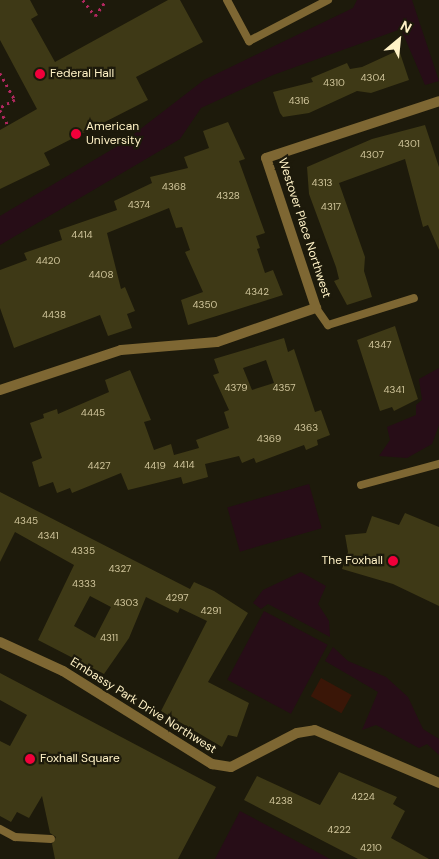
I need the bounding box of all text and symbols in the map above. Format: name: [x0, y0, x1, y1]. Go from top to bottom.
north arrow: [374, 15, 424, 65]
text: N: [397, 16, 415, 37]
place label: Federal Hall: [50, 67, 114, 81]
marker: Federal Hall: [34, 68, 46, 80]
house number: 4304: [361, 72, 385, 84]
house number: 4310: [323, 77, 345, 89]
house number: 4316: [288, 95, 310, 107]
place label: American University: [86, 120, 141, 148]
marker: American University: [70, 128, 82, 140]
house number: 4301: [398, 138, 420, 150]
house number: 4307: [360, 149, 384, 161]
street label: Westover Place Northwest: [275, 156, 333, 300]
house number: 4313: [312, 177, 332, 189]
house number: 4368: [162, 181, 186, 193]
house number: 4328: [216, 190, 240, 202]
house number: 4374: [128, 199, 150, 211]
house number: 4317: [321, 201, 341, 213]
house number: 4414: [71, 229, 93, 241]
house number: 4420: [36, 255, 60, 267]
house number: 4408: [88, 269, 114, 281]
house number: 4342: [245, 286, 269, 298]
house number: 4350: [193, 299, 217, 311]
house number: 4438: [42, 309, 66, 321]
house number: 4347: [368, 339, 392, 351]
house number: 4379: [224, 382, 248, 394]
house number: 4357: [272, 382, 296, 394]
house number: 4341: [383, 384, 405, 396]
house number: 4445: [81, 407, 105, 419]
house number: 4363: [294, 422, 318, 434]
house number: 4369: [257, 433, 281, 445]
house number: 4414: [173, 459, 195, 471]
house number: 4427: [87, 460, 111, 472]
house number: 4419: [144, 460, 166, 472]
house number: 4345: [14, 515, 38, 527]
house number: 4341: [37, 530, 59, 542]
house number: 4335: [71, 545, 95, 557]
place label: The Foxhall: [322, 554, 383, 568]
marker: The Foxhall: [387, 555, 399, 567]
house number: 4327: [109, 563, 131, 575]
house number: 4333: [72, 578, 96, 590]
house number: 4297: [165, 592, 189, 604]
house number: 4303: [114, 597, 138, 609]
house number: 4291: [201, 605, 221, 617]
house number: 4311: [100, 632, 118, 644]
street label: Embassy Park Drive Northwest: [67, 655, 219, 757]
place label: Foxhall Square: [40, 752, 120, 766]
marker: Foxhall Square: [24, 753, 36, 765]
house number: 4224: [351, 791, 375, 803]
house number: 4238: [269, 795, 293, 807]
house number: 4222: [327, 824, 351, 836]
house number: 4210: [360, 842, 382, 854]

